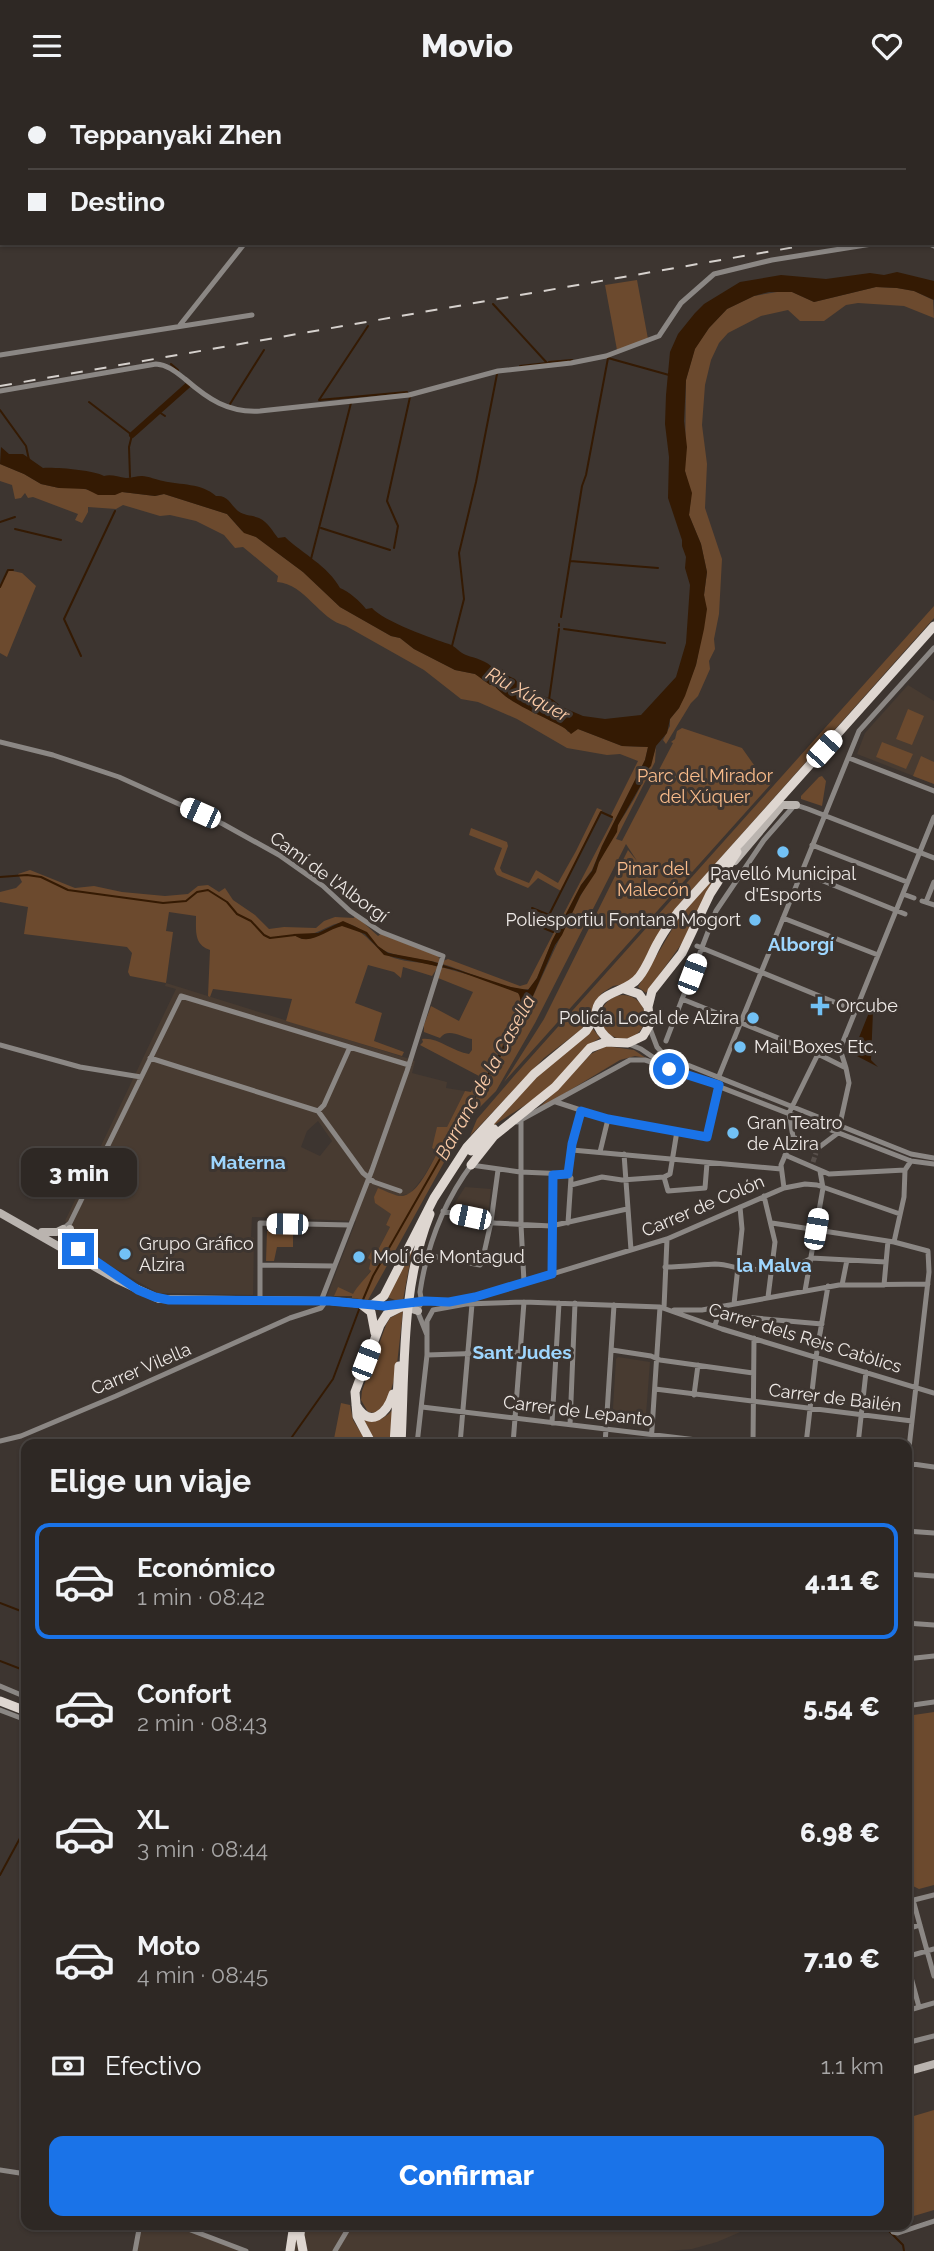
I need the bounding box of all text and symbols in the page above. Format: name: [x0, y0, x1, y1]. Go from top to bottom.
icon: menu: [28, 27, 66, 65]
text: Movio: [421, 27, 513, 64]
icon: heart: [868, 27, 906, 65]
text: Teppanyaki Zhen: [70, 120, 282, 150]
text: Destino: [70, 187, 165, 217]
water label: Riu Xúquer: [482, 662, 575, 727]
car: [803, 726, 846, 772]
park label: Parc del Mirador del Xúquer: [637, 765, 774, 807]
car: [177, 795, 224, 831]
street label: Camí de l'Alborgí: [266, 827, 392, 926]
marker: Pavelló Municipal d'Esports: [775, 844, 791, 860]
park label: Pinar del Malecón: [617, 858, 689, 900]
place label: Pavelló Municipal d'Esports: [710, 863, 856, 905]
place label: Poliesportiu Fontana Mogort: [505, 909, 741, 930]
marker: Poliesportiu Fontana Mogort: [747, 912, 763, 928]
district label: Alborgí: [768, 933, 835, 955]
car: [675, 951, 710, 997]
water label: Barranc de la Casella: [431, 991, 539, 1163]
place label: Orcube: [836, 995, 898, 1016]
marker: Orcube: [810, 996, 830, 1016]
place label: Policía Local de Alzira: [559, 1007, 739, 1028]
marker: Policía Local de Alzira: [745, 1010, 761, 1026]
place label: Mail Boxes Etc.: [754, 1036, 877, 1057]
marker: Mail Boxes Etc.: [732, 1039, 748, 1055]
route start: [653, 1053, 685, 1085]
place label: Gran Teatro de Alzira: [747, 1112, 843, 1154]
marker: Gran Teatro de Alzira: [725, 1125, 741, 1141]
callout: 3 min: [20, 1147, 136, 1197]
district label: Materna: [210, 1151, 286, 1173]
text: 3 min: [49, 1159, 109, 1186]
street label: Carrer de Colón: [638, 1170, 767, 1241]
car: [448, 1202, 493, 1232]
car: [803, 1206, 830, 1252]
car: [266, 1213, 309, 1235]
route end: [62, 1233, 94, 1265]
place label: Grupo Gráfico Alzira: [139, 1233, 254, 1275]
marker: Grupo Gráfico Alzira: [117, 1246, 133, 1262]
place label: Molí de Montagud: [373, 1246, 525, 1267]
marker: Molí de Montagud: [351, 1249, 367, 1265]
district label: la Malva: [736, 1254, 812, 1276]
street label: Carrer dels Reis Catòlics: [706, 1298, 905, 1377]
car: [349, 1337, 384, 1383]
street label: Carrer Vilella: [88, 1338, 194, 1399]
district label: Sant Judes: [472, 1341, 572, 1363]
street label: Carrer de Bailén: [767, 1379, 903, 1416]
street label: Carrer de Lepanto: [502, 1391, 654, 1430]
text: Elige un viaje: [49, 1462, 251, 1499]
icon: car: [53, 1550, 116, 1613]
text: Económico: [137, 1553, 275, 1583]
text: 4.11 €: [805, 1566, 880, 1596]
text: 1 min · 08:42: [137, 1583, 265, 1610]
icon: car: [53, 1676, 116, 1739]
text: Confort: [137, 1679, 231, 1709]
text: 5.54 €: [803, 1692, 880, 1722]
text: 2 min · 08:43: [137, 1709, 267, 1736]
icon: car: [53, 1802, 116, 1865]
text: XL: [137, 1805, 169, 1835]
text: 6.98 €: [800, 1818, 880, 1848]
text: 3 min · 08:44: [137, 1835, 268, 1862]
icon: car: [53, 1928, 116, 1991]
text: Moto: [137, 1931, 200, 1961]
text: 7.10 €: [804, 1944, 880, 1974]
text: 4 min · 08:45: [137, 1961, 268, 1988]
icon: cash: [49, 2047, 87, 2085]
text: Efectivo: [105, 2051, 202, 2081]
text: 1.1 km: [821, 2052, 884, 2079]
button: Confirmar: [49, 2136, 884, 2216]

